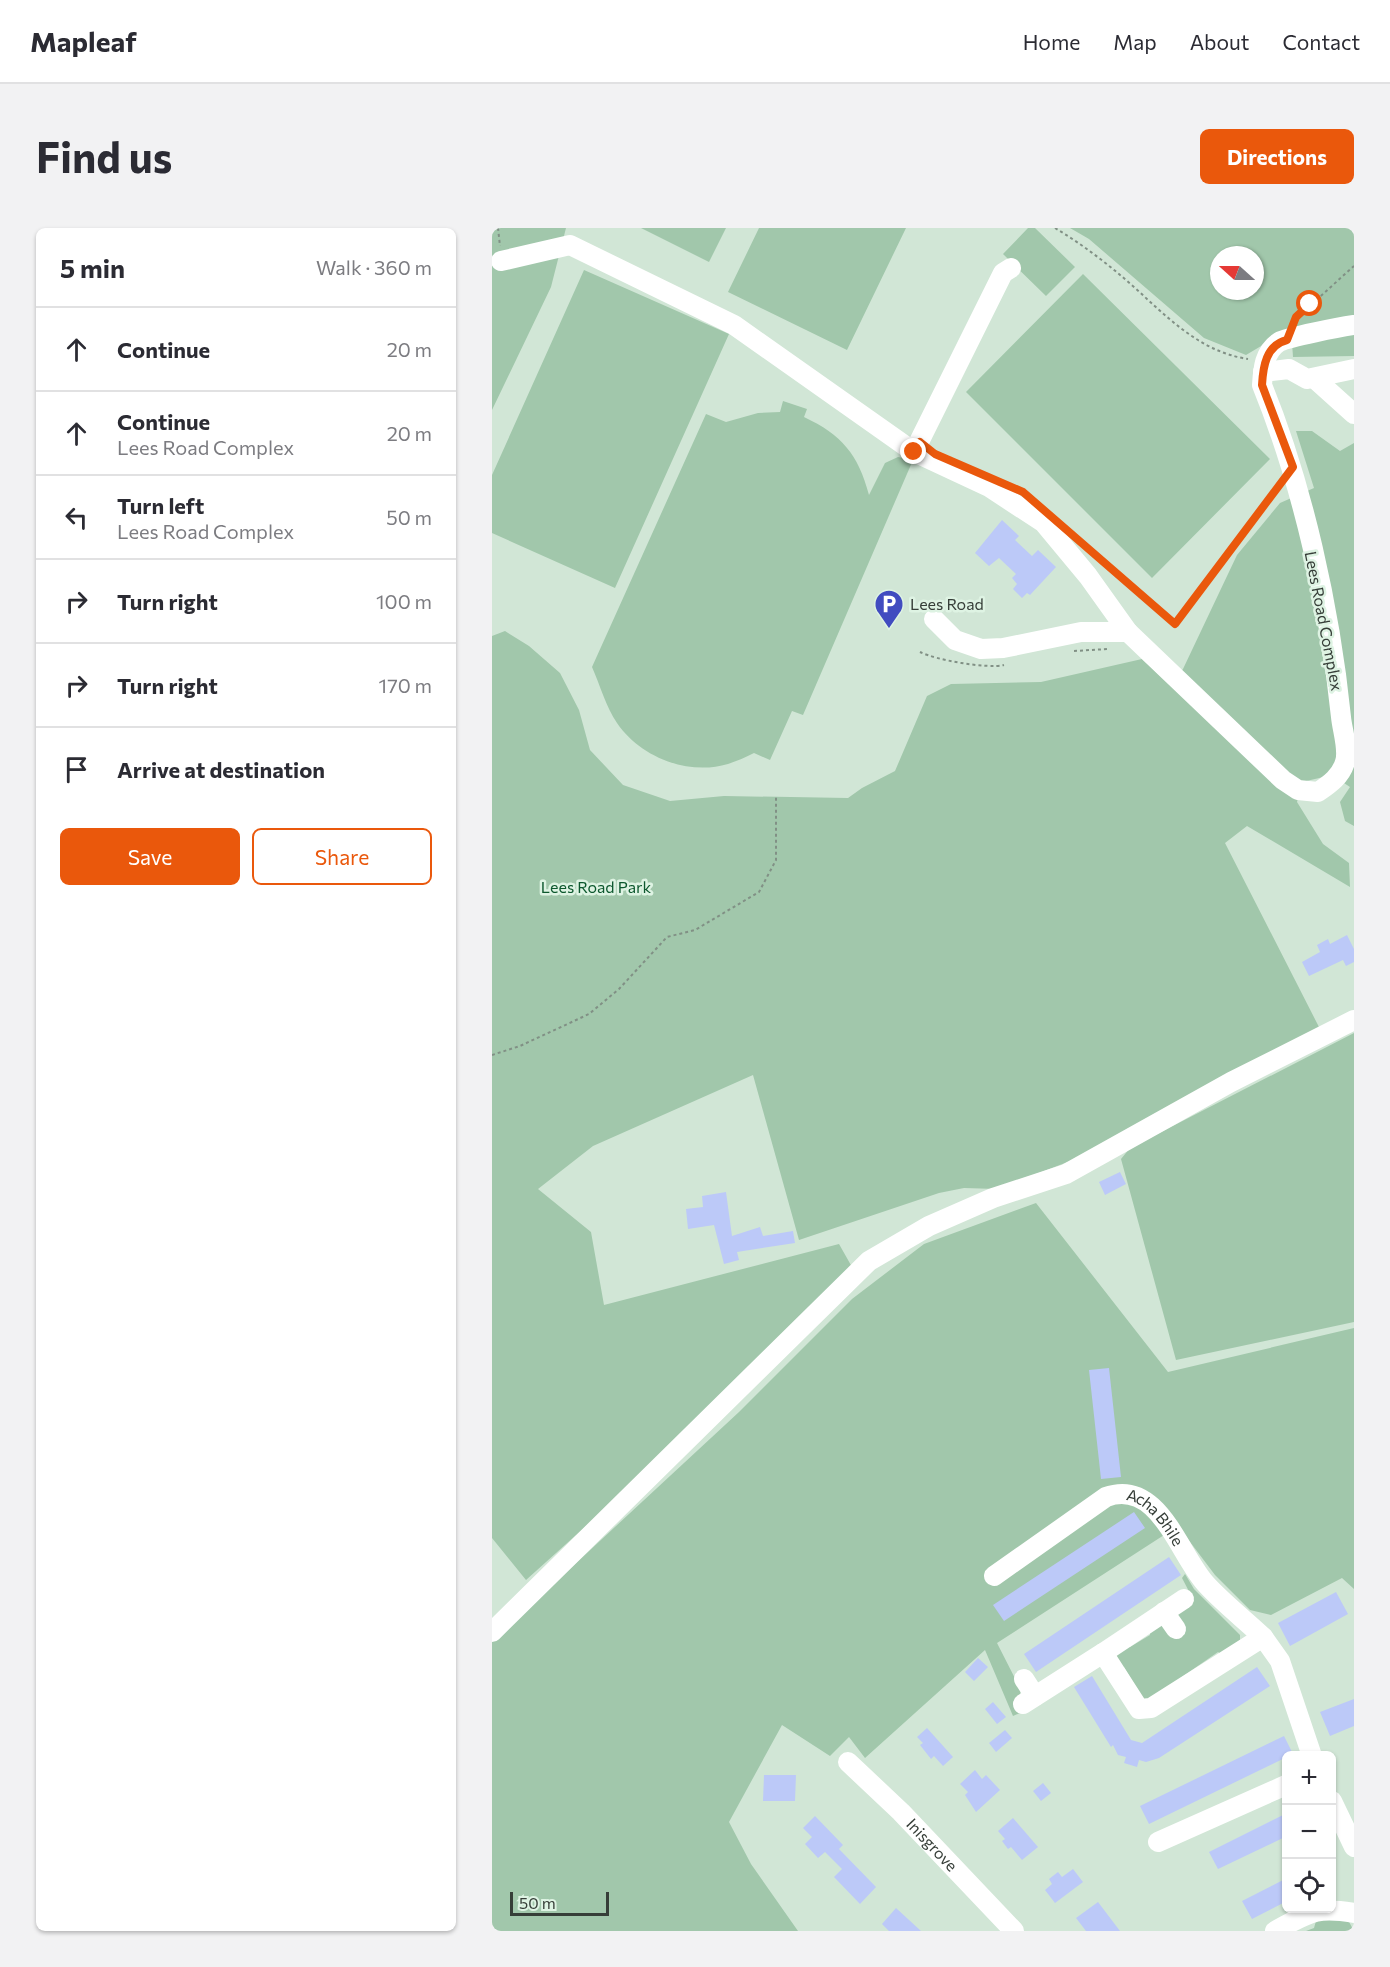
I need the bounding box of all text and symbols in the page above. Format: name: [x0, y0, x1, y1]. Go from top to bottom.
text: Mapleaf: [30, 24, 137, 58]
text: Home: [1023, 29, 1080, 54]
text: Map: [1113, 29, 1157, 54]
text: About: [1190, 29, 1249, 54]
text: Contact: [1282, 29, 1360, 54]
button: Directions: [1200, 129, 1354, 184]
text: Find us: [36, 130, 172, 182]
north arrow: [1210, 246, 1264, 300]
text: 5 min: [60, 252, 125, 283]
text: Walk · 360 m: [316, 255, 432, 279]
route start: [1296, 290, 1322, 316]
icon: ahead: [60, 333, 93, 366]
text: Continue: [117, 336, 210, 363]
text: 20 m: [387, 337, 432, 361]
text: Continue: [117, 408, 210, 435]
icon: ahead: [60, 417, 93, 450]
text: 20 m: [387, 421, 432, 445]
text: Lees Road Complex: [117, 435, 294, 459]
route end: [900, 438, 926, 464]
text: Turn left: [117, 492, 204, 519]
icon: left: [60, 501, 93, 534]
text: 50 m: [386, 505, 432, 529]
text: Lees Road Complex: [117, 519, 294, 543]
street label: Lees Road Complex: [1302, 550, 1347, 693]
icon: right: [60, 585, 93, 618]
text: Turn right: [117, 588, 218, 615]
parking icon: Lees Road: [873, 588, 905, 630]
text: 100 m: [376, 589, 432, 613]
place label: Lees Road: [910, 594, 984, 613]
icon: right: [60, 669, 93, 702]
text: Turn right: [117, 672, 218, 699]
text: 170 m: [379, 673, 432, 697]
icon: arrive: [60, 753, 93, 786]
text: Arrive at destination: [117, 756, 325, 783]
button: Save: [60, 828, 240, 885]
button: Share: [252, 828, 432, 885]
park label: Lees Road Park: [541, 877, 651, 896]
street label: Acha Bhile: [1125, 1484, 1188, 1549]
map controls: [1282, 1751, 1336, 1913]
button: +: [1282, 1751, 1336, 1805]
button: −: [1282, 1805, 1336, 1859]
street label: Inisgrove: [903, 1814, 962, 1875]
button: locate: [1282, 1859, 1336, 1913]
scale bar: [510, 1889, 609, 1916]
text: 50 m: [519, 1893, 556, 1912]

